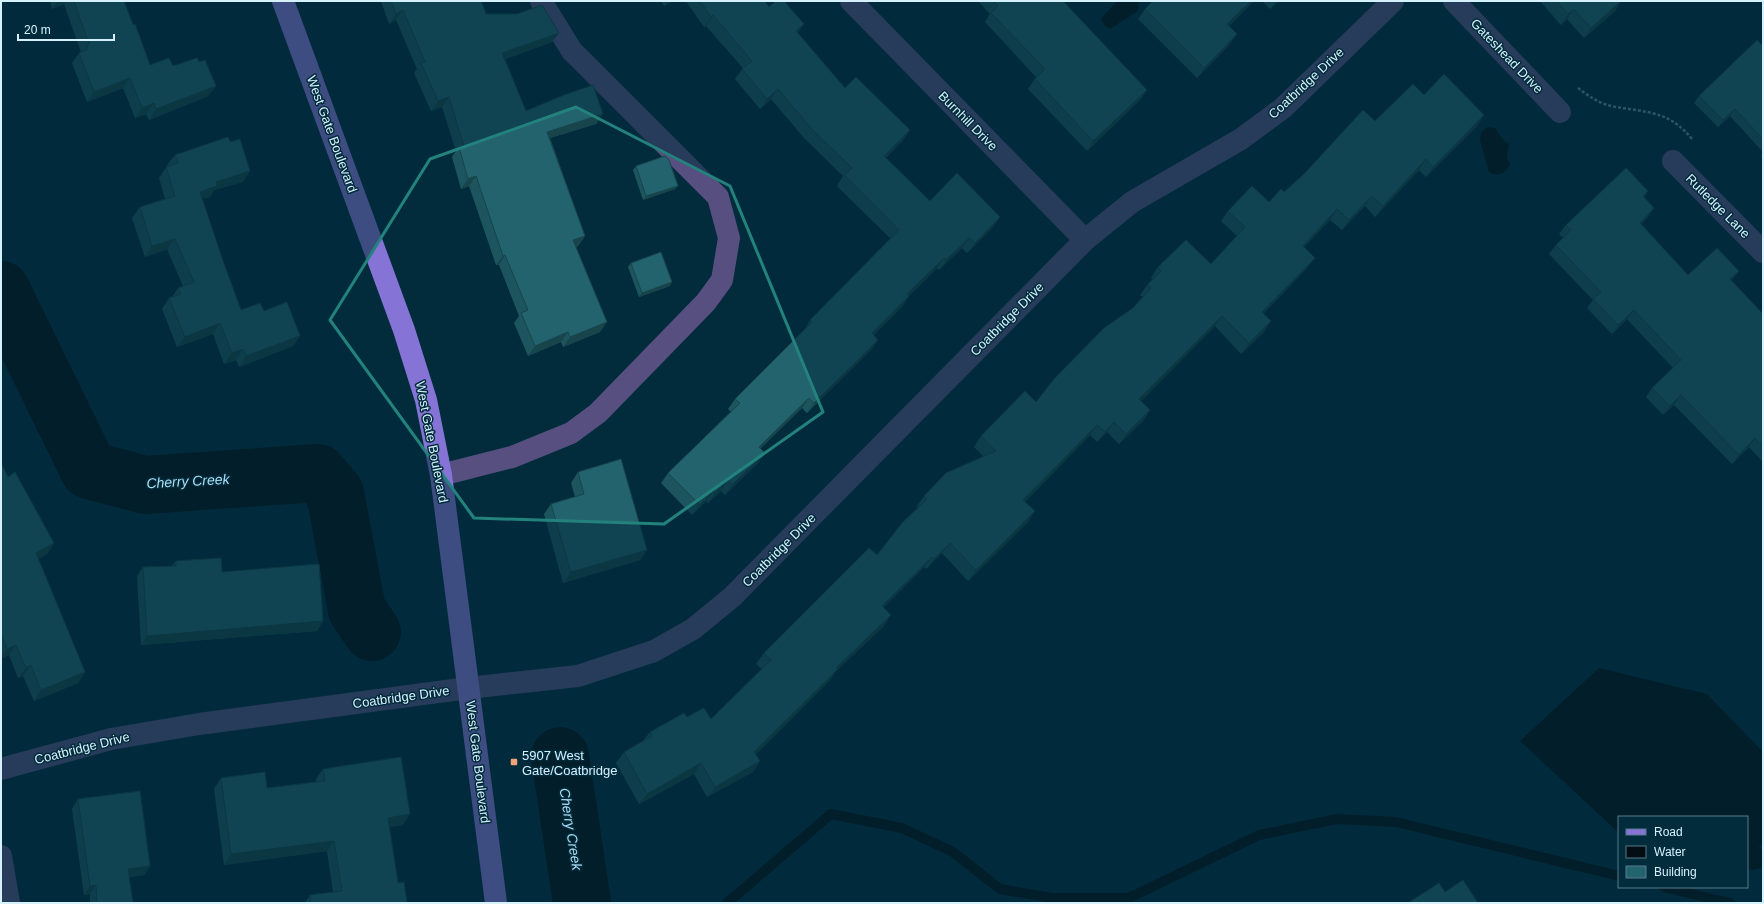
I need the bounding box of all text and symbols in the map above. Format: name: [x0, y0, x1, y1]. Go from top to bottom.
scale bar: [18, 16, 114, 42]
street label: Gateshead Drive: [1468, 16, 1546, 96]
text: 20 m: [24, 23, 51, 37]
street label: Coatbridge Drive: [1265, 44, 1347, 122]
street label: West Gate Boulevard: [304, 73, 360, 195]
street label: Burnhill Drive: [935, 88, 1001, 154]
street label: Rutledge Lane: [1683, 171, 1753, 241]
street label: Coatbridge Drive: [967, 279, 1047, 359]
street label: West Gate Boulevard: [413, 380, 451, 504]
water label: Cherry Creek: [146, 471, 231, 491]
street label: Coatbridge Drive: [739, 510, 819, 590]
street label: Coatbridge Drive: [352, 683, 450, 711]
street label: West Gate Boulevard: [463, 700, 493, 824]
street label: Coatbridge Drive: [33, 729, 131, 767]
place label: 5907 West Gate/Coatbridge: [522, 748, 617, 778]
marker: 5907 West Gate/Coatbridge: [509, 757, 519, 767]
water label: Cherry Creek: [557, 787, 586, 872]
legend: [1618, 816, 1748, 888]
text: Road: [1654, 825, 1683, 839]
text: Water: [1654, 845, 1686, 859]
text: Building: [1654, 865, 1697, 879]

